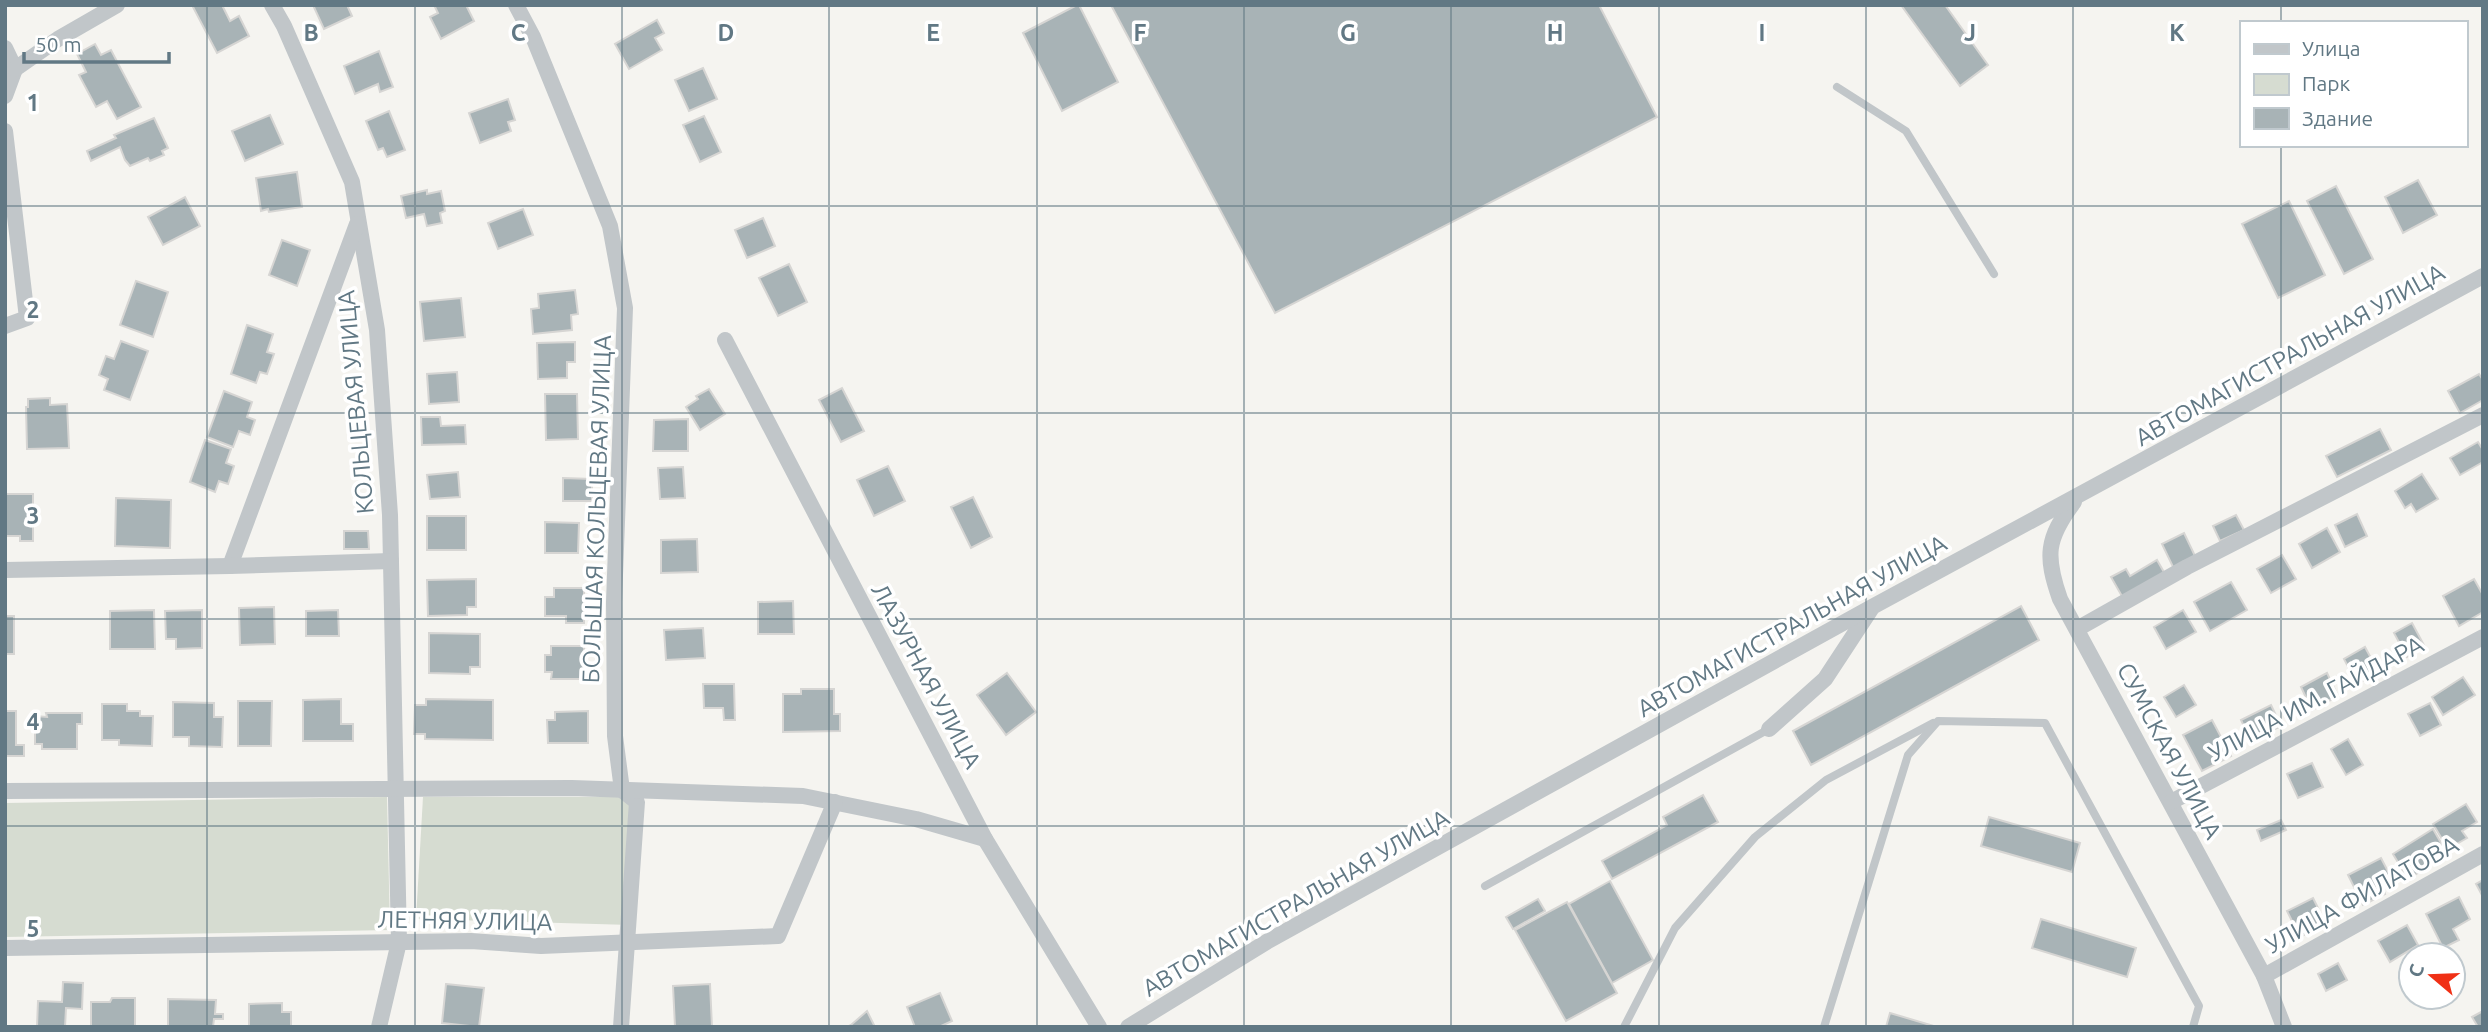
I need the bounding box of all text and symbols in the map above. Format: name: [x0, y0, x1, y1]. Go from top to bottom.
text: B: [303, 20, 319, 45]
text: C: [511, 20, 526, 45]
text: D: [718, 20, 734, 45]
text: E: [926, 20, 940, 45]
text: F: [1134, 20, 1147, 45]
text: G: [1340, 20, 1356, 45]
text: H: [1547, 20, 1563, 45]
text: I: [1759, 20, 1765, 45]
text: J: [1964, 20, 1976, 45]
text: K: [2169, 20, 2185, 45]
scale bar: [24, 21, 170, 65]
legend: [2240, 21, 2467, 147]
text: 50 m: [35, 32, 82, 56]
text: Улица: [2302, 36, 2360, 60]
text: Парк: [2302, 71, 2351, 95]
text: 1: [27, 90, 39, 115]
text: Здание: [2302, 106, 2373, 130]
street label: АВТОМАГИСТРАЛЬНАЯ УЛИЦА: [2131, 258, 2449, 451]
street label: КОЛЬЦЕВАЯ УЛИЦА: [332, 289, 379, 515]
text: 2: [27, 297, 39, 322]
street label: БОЛЬШАЯ КОЛЬЦЕВАЯ УЛИЦА: [577, 334, 616, 684]
text: 3: [27, 503, 39, 528]
street label: АВТОМАГИСТРАЛЬНАЯ УЛИЦА: [1633, 529, 1951, 722]
street label: ЛАЗУРНАЯ УЛИЦА: [866, 579, 987, 773]
street label: УЛИЦА ИМ. ГАЙДАРА: [2203, 629, 2428, 767]
street label: СУМСКАЯ УЛИЦА: [2112, 658, 2227, 844]
text: 4: [27, 709, 40, 734]
street label: АВТОМАГИСТРАЛЬНАЯ УЛИЦА: [1138, 803, 1454, 1002]
street label: УЛИЦА ФИЛАТОВА: [2261, 830, 2463, 959]
street label: ЛЕТНЯЯ УЛИЦА: [377, 905, 553, 936]
text: 5: [27, 916, 39, 941]
north arrow: [2397, 941, 2467, 1011]
text: С: [2404, 961, 2428, 980]

